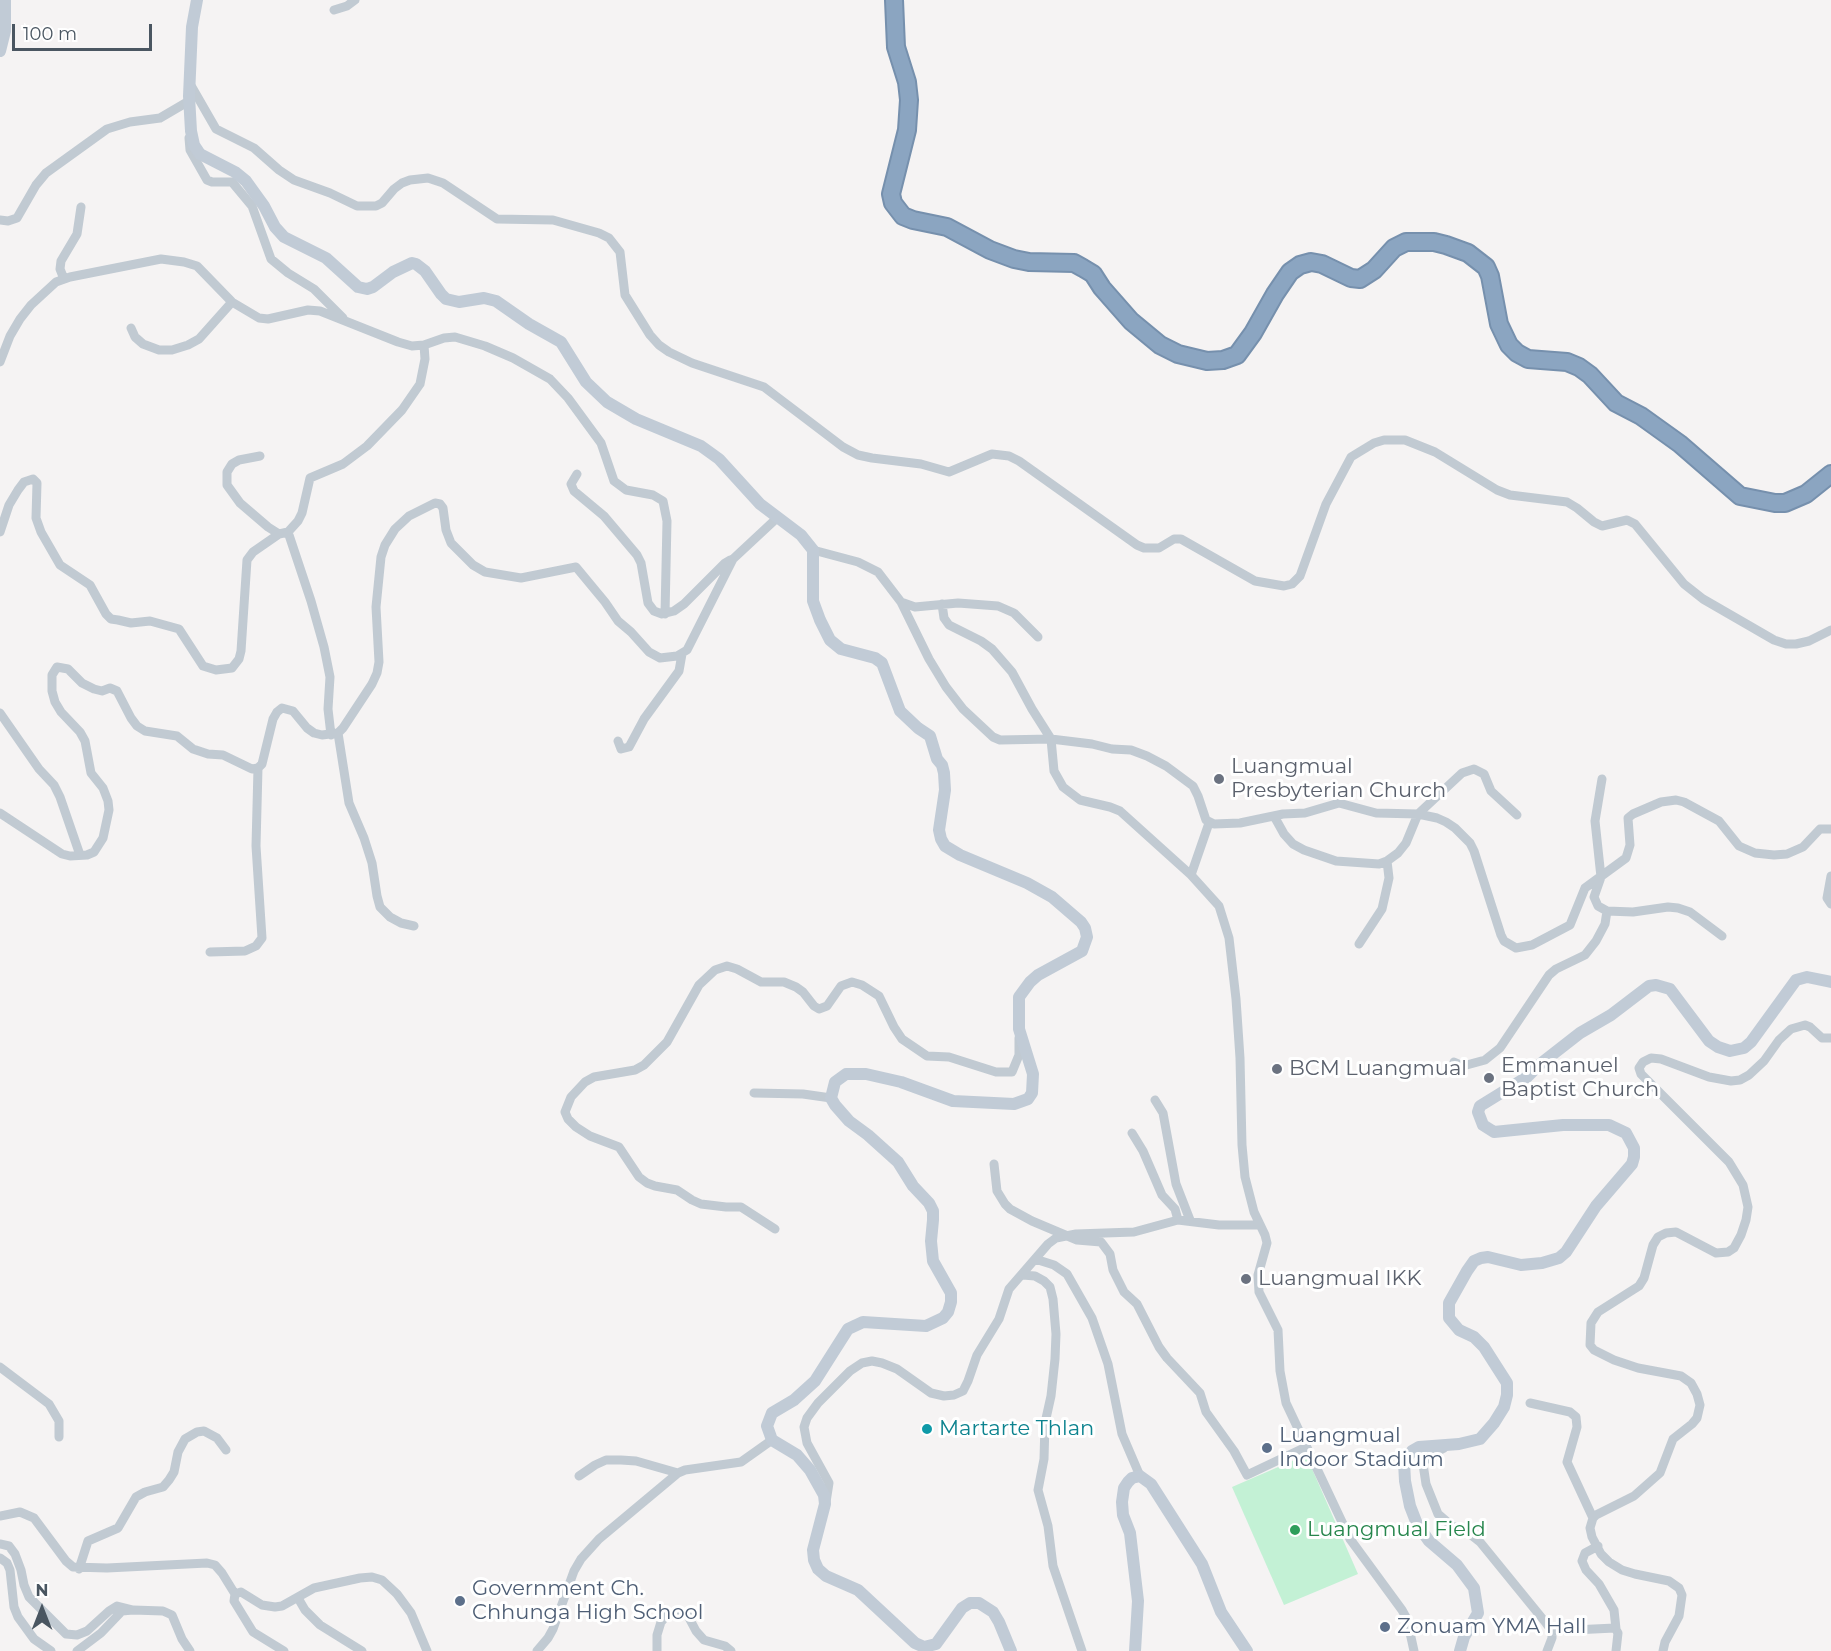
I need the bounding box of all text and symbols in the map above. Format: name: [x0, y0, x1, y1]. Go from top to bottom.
scale bar: [15, 12, 154, 50]
text: 100 m: [23, 23, 77, 45]
place label: Luangmual Presbyterian Church: [1231, 754, 1446, 804]
marker: Luangmual Presbyterian Church: [1212, 772, 1226, 786]
place label: Emmanuel Baptist Church: [1501, 1053, 1659, 1103]
place label: BCM Luangmual: [1289, 1056, 1467, 1082]
marker: BCM Luangmual: [1270, 1062, 1284, 1076]
marker: Emmanuel Baptist Church: [1482, 1071, 1496, 1085]
place label: Luangmual IKK: [1258, 1266, 1421, 1292]
marker: Luangmual IKK: [1239, 1272, 1253, 1286]
place label: Martarte Thlan: [939, 1416, 1094, 1442]
marker: Martarte Thlan: [920, 1422, 934, 1436]
place label: Luangmual Indoor Stadium: [1279, 1423, 1444, 1473]
marker: Luangmual Indoor Stadium: [1260, 1441, 1274, 1455]
place label: Luangmual Field: [1307, 1517, 1486, 1543]
marker: Luangmual Field: [1288, 1523, 1302, 1537]
place label: Government Ch. Chhunga High School: [472, 1576, 703, 1626]
north arrow: [12, 1579, 72, 1639]
text: N: [36, 1581, 48, 1600]
marker: Government Ch. Chhunga High School: [453, 1594, 467, 1608]
place label: Zonuam YMA Hall: [1397, 1614, 1586, 1640]
marker: Zonuam YMA Hall: [1378, 1620, 1392, 1634]

